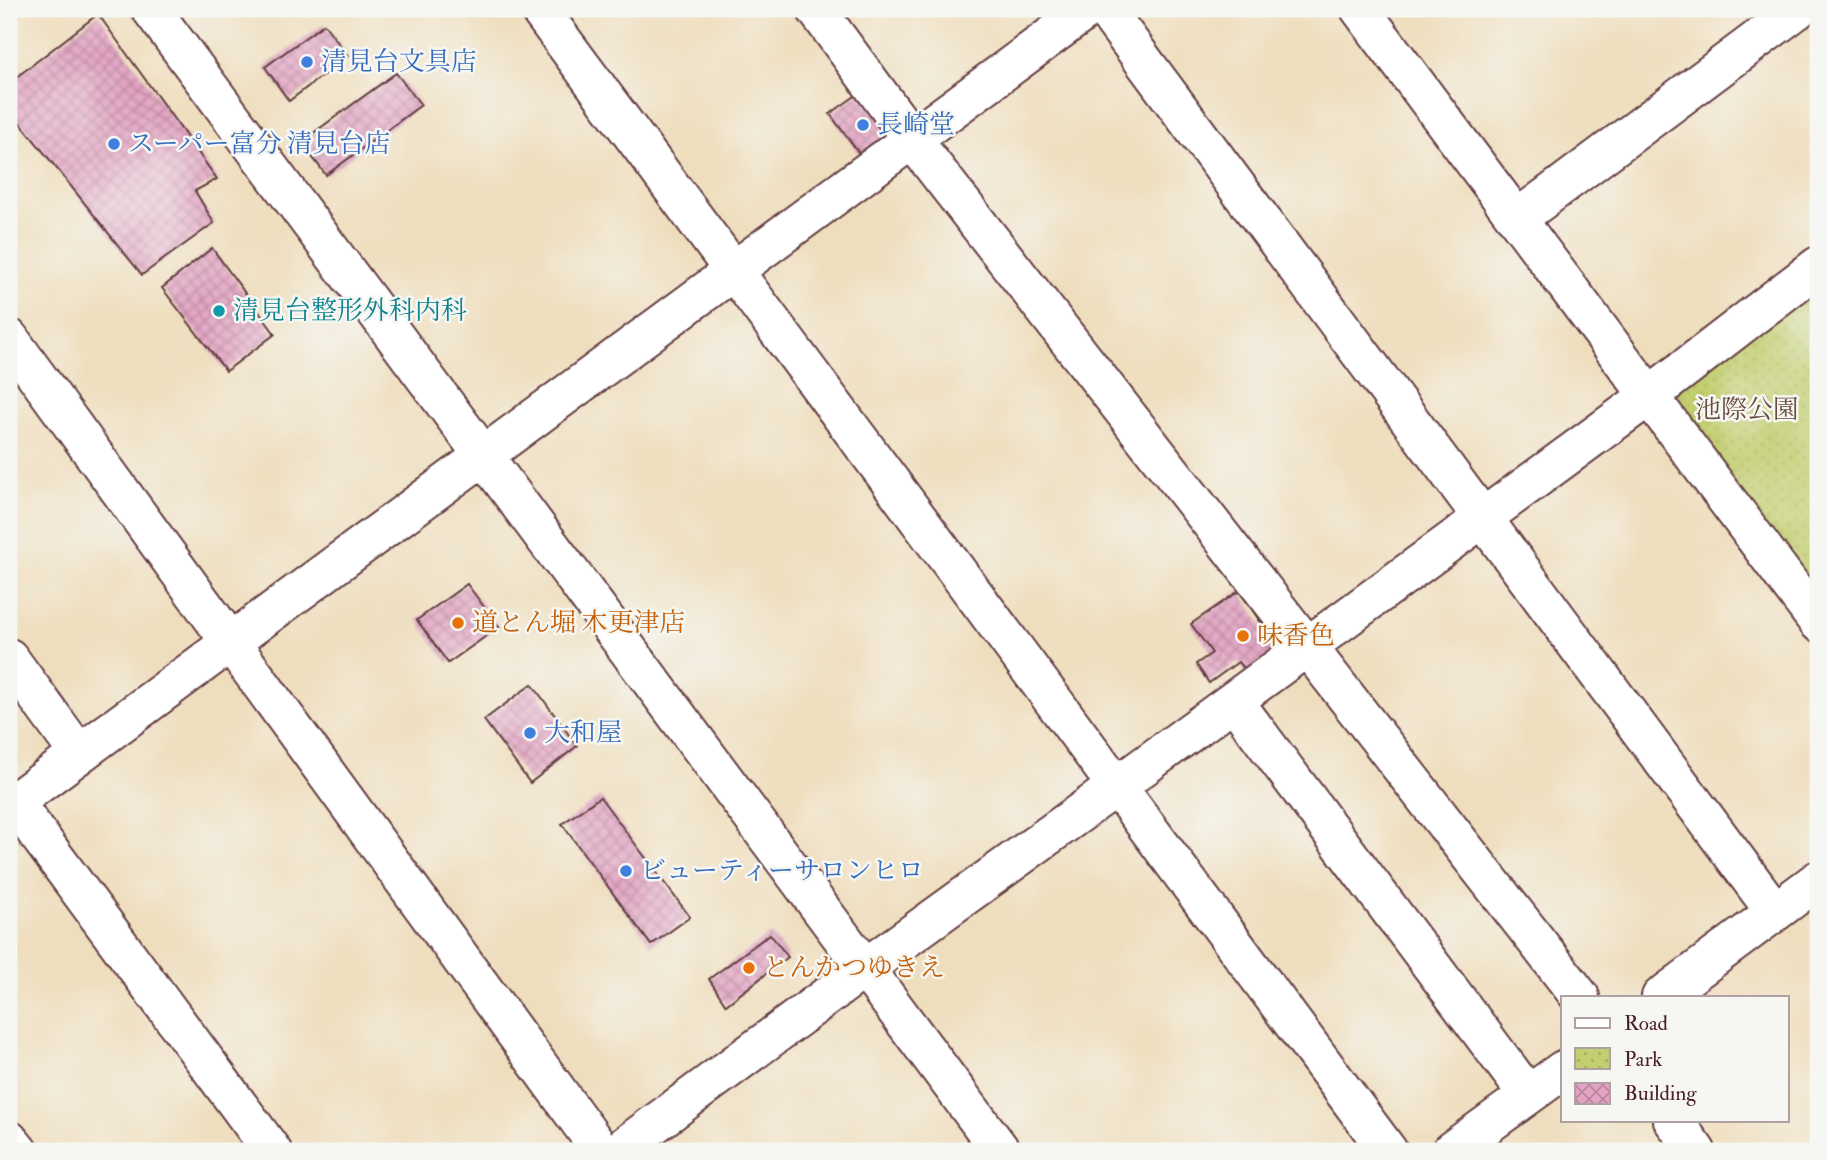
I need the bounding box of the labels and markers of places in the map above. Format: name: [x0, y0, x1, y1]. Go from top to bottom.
place label: 清見台文具店: [321, 46, 477, 78]
marker: 清見台文具店: [299, 54, 315, 70]
place label: 長崎堂: [877, 109, 955, 141]
marker: 長崎堂: [855, 117, 871, 133]
place label: スーパー富分 清見台店: [128, 128, 391, 160]
marker: スーパー富分 清見台店: [106, 136, 122, 152]
place label: 清見台整形外科内科: [233, 295, 467, 327]
marker: 清見台整形外科内科: [211, 303, 227, 319]
place label: 道とん堀 木更津店: [472, 607, 685, 639]
marker: 道とん堀 木更津店: [450, 615, 466, 631]
place label: 味香色: [1257, 620, 1335, 652]
marker: 味香色: [1235, 628, 1251, 644]
place label: 大和屋: [544, 717, 622, 749]
marker: 大和屋: [522, 725, 538, 741]
place label: ビューティーサロンヒロ: [640, 855, 924, 887]
marker: ビューティーサロンヒロ: [618, 863, 634, 879]
place label: とんかつゆきえ: [763, 952, 945, 984]
marker: とんかつゆきえ: [741, 960, 757, 976]

